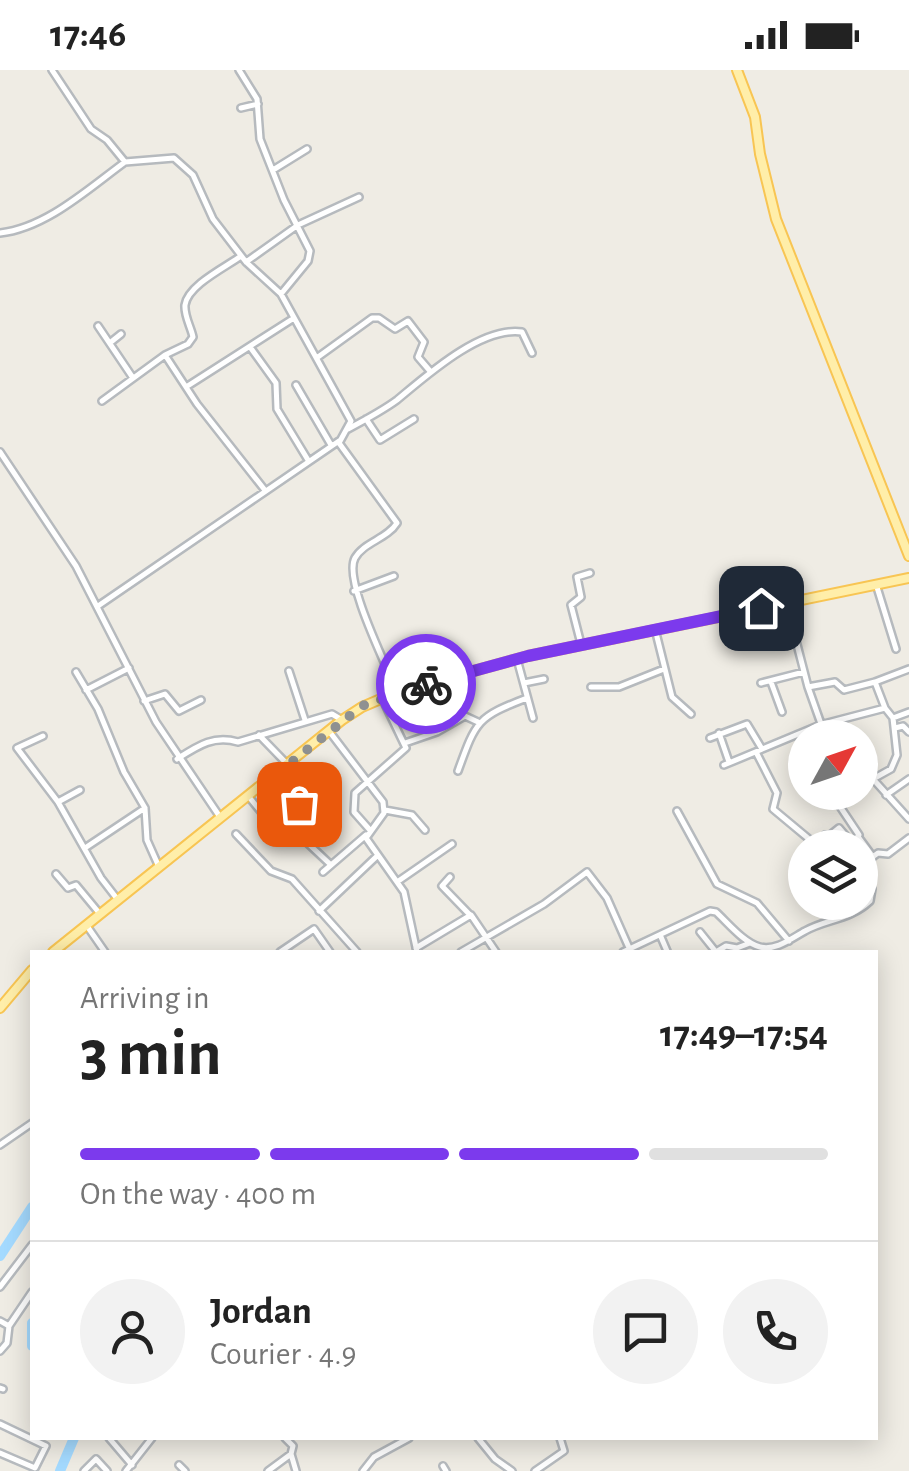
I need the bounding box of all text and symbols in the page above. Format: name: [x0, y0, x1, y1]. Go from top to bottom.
text: 17:46: [50, 16, 126, 54]
pin: [719, 566, 804, 651]
icon: home: [734, 581, 789, 636]
courier: [376, 634, 476, 734]
icon: bike: [399, 657, 454, 712]
north arrow: [788, 720, 878, 810]
map controls: [788, 720, 878, 920]
pin: [257, 762, 342, 847]
icon: bag: [272, 777, 327, 832]
button: layers: [788, 830, 878, 920]
text: Arriving in: [80, 982, 209, 1014]
text: 17:49–17:54: [660, 1016, 828, 1054]
text: 3 min: [80, 1022, 222, 1087]
text: On the way · 400 m: [80, 1178, 316, 1210]
button: person: [80, 1279, 185, 1384]
button: chat: [593, 1279, 698, 1384]
button: phone: [723, 1279, 828, 1384]
text: Jordan: [210, 1293, 312, 1331]
text: Courier · 4.9: [210, 1338, 357, 1370]

